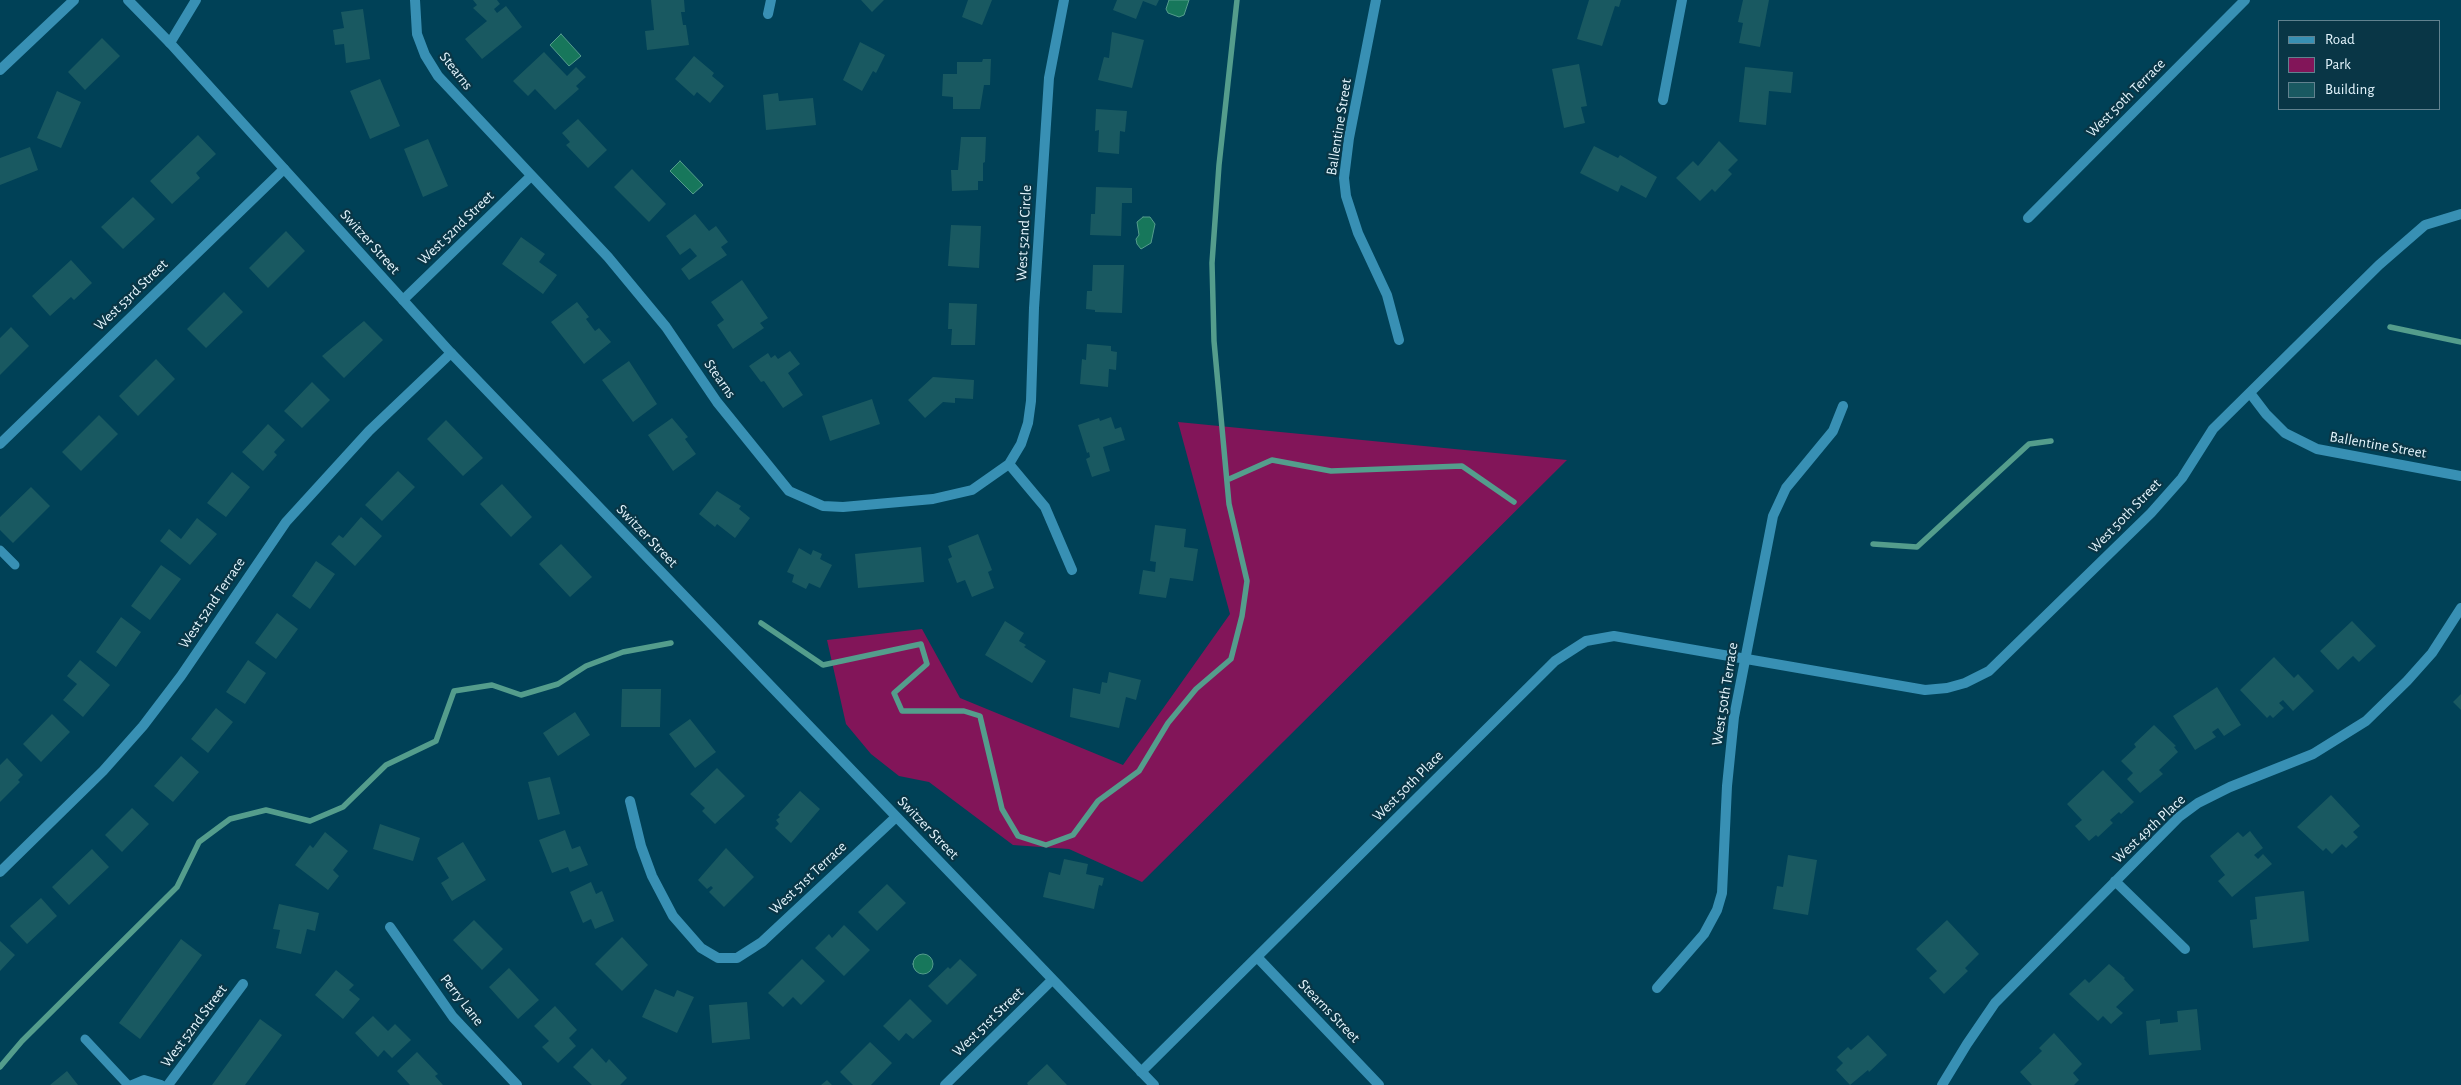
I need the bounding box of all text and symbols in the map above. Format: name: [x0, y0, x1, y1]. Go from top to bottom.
legend: [2278, 20, 2441, 110]
text: Road: [2325, 32, 2355, 47]
street label: Stearns: [436, 48, 476, 94]
street label: West 50th Terrace: [2083, 55, 2169, 141]
text: Park: [2325, 57, 2351, 72]
street label: Ballentine Street: [1322, 77, 1356, 177]
text: Building: [2325, 82, 2375, 97]
street label: West 52nd Circle: [1012, 184, 1036, 282]
street label: West 52nd Street: [414, 187, 498, 269]
street label: Switzer Street: [336, 206, 404, 278]
street label: West 53rd Street: [90, 255, 172, 335]
street label: Stearns: [700, 356, 740, 402]
street label: Ballentine Street: [2328, 428, 2428, 462]
street label: West 50th Street: [2085, 475, 2165, 557]
street label: Switzer Street: [612, 501, 682, 571]
street label: West 52nd Terrace: [175, 554, 249, 652]
street label: West 50th Terrace: [1708, 641, 1742, 747]
street label: West 50th Place: [1369, 747, 1447, 825]
street label: West 49th Place: [2109, 791, 2189, 867]
street label: Switzer Street: [893, 793, 963, 863]
street label: West 51st Terrace: [766, 838, 850, 918]
street label: Perry Lane: [436, 971, 488, 1029]
street label: Stearns Street: [1294, 976, 1364, 1046]
street label: West 52nd Street: [157, 981, 231, 1071]
street label: West 51st Street: [949, 984, 1027, 1060]

